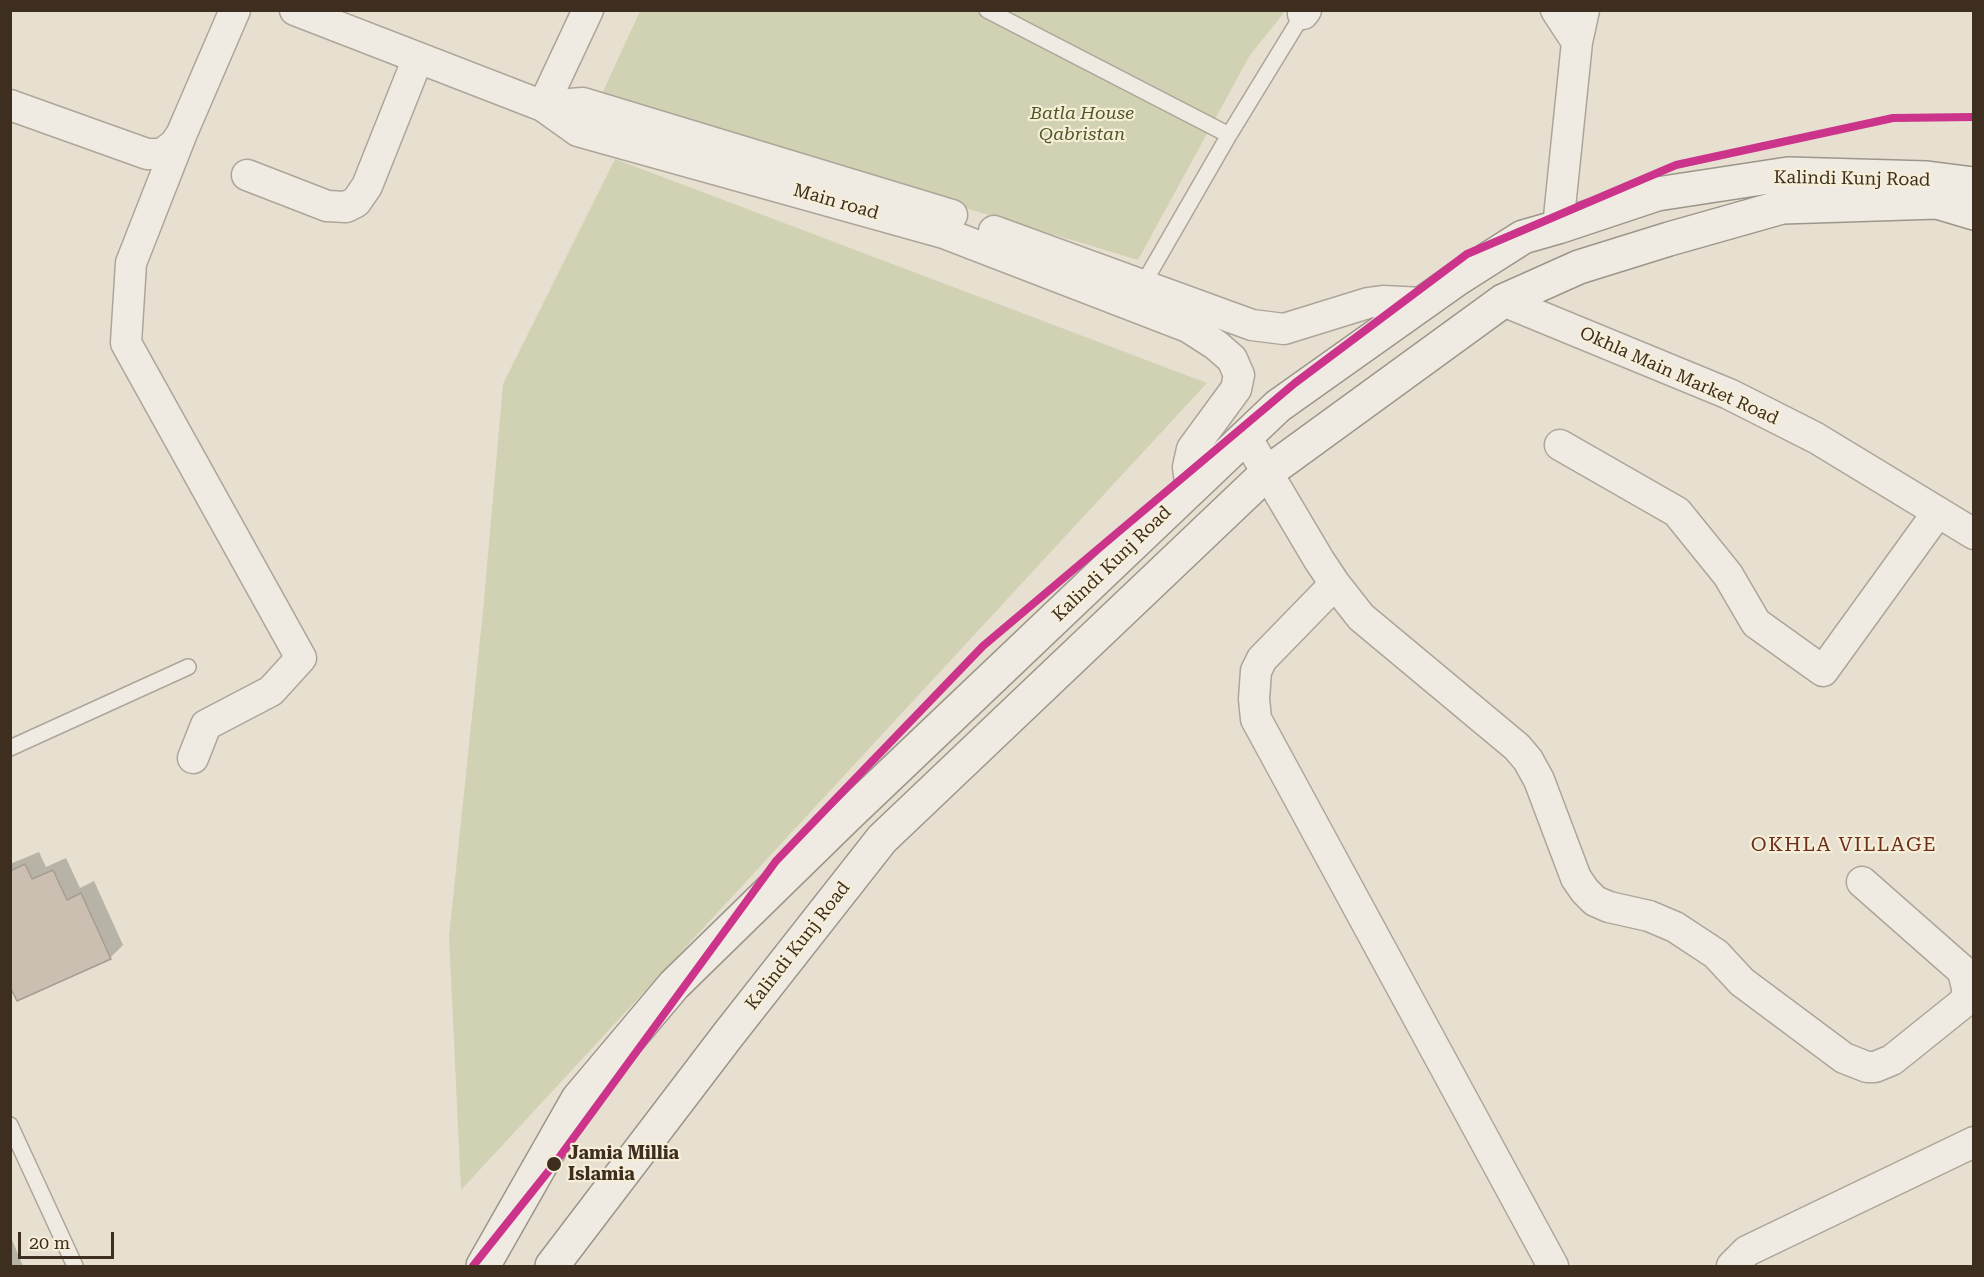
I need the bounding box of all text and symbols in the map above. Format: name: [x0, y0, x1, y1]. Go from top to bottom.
park label: Batla House Qabristan: [1030, 103, 1134, 146]
street label: Kalindi Kunj Road: [1773, 167, 1931, 191]
street label: Main road: [791, 180, 881, 224]
street label: Okhla Main Market Road: [1576, 322, 1782, 430]
street label: Kalindi Kunj Road: [1048, 502, 1176, 626]
district label: OKHLA VILLAGE: [1751, 833, 1937, 857]
street label: Kalindi Kunj Road: [741, 878, 855, 1014]
place label: Jamia Millia Islamia: [568, 1143, 679, 1186]
marker: Jamia Millia Islamia: [545, 1155, 563, 1173]
scale bar: [21, 1220, 117, 1258]
text: 20 m: [29, 1232, 70, 1253]

